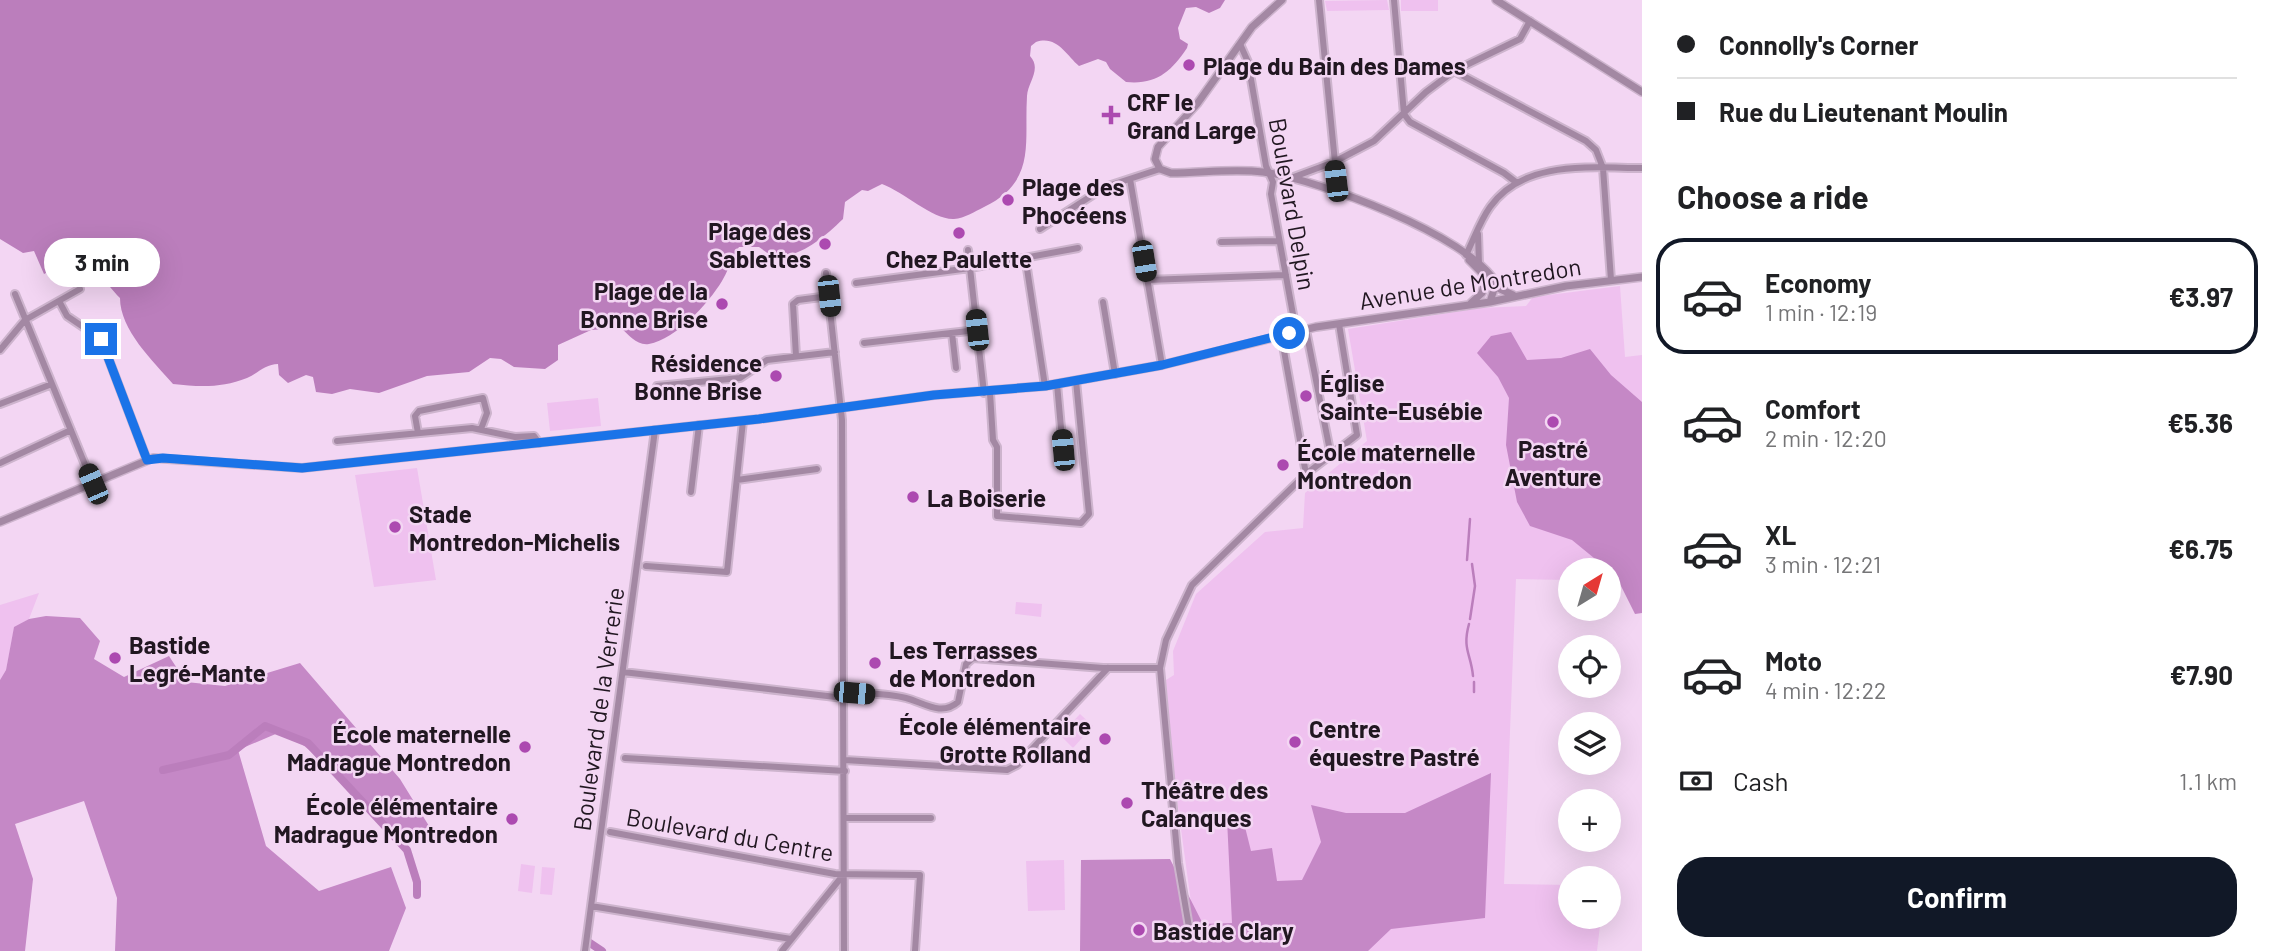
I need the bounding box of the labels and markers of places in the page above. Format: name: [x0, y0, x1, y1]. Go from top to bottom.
place label: Plage du Bain des Dames: [1203, 51, 1466, 80]
marker: Plage du Bain des Dames: [1181, 57, 1197, 73]
place label: CRF le Grand Large: [1127, 87, 1256, 144]
marker: CRF le Grand Large: [1101, 105, 1121, 125]
place label: Plage des Phocéens: [1022, 172, 1127, 229]
marker: Plage des Phocéens: [1000, 192, 1016, 208]
place label: Plage des Sablettes: [708, 216, 811, 273]
marker: Chez Paulette: [951, 225, 967, 241]
marker: Plage des Sablettes: [817, 236, 833, 252]
place label: Chez Paulette: [886, 244, 1032, 273]
place label: Plage de la Bonne Brise: [580, 276, 708, 333]
marker: Plage de la Bonne Brise: [714, 296, 730, 312]
place label: Résidence Bonne Brise: [634, 348, 762, 405]
marker: Résidence Bonne Brise: [768, 368, 784, 384]
place label: Église Sainte-Eusébie: [1320, 368, 1483, 425]
marker: Église Sainte-Eusébie: [1298, 388, 1314, 404]
marker: Pastré Aventure: [1545, 414, 1561, 430]
place label: Pastré Aventure: [1505, 434, 1601, 491]
place label: École maternelle Montredon: [1297, 437, 1476, 494]
marker: École maternelle Montredon: [1275, 457, 1291, 473]
place label: La Boiserie: [927, 483, 1046, 512]
marker: La Boiserie: [905, 489, 921, 505]
place label: Stade Montredon-Michelis: [409, 499, 620, 556]
marker: Stade Montredon-Michelis: [387, 519, 403, 535]
place label: Bastide Legré-Mante: [129, 630, 266, 687]
place label: Les Terrasses de Montredon: [889, 635, 1037, 692]
marker: Bastide Legré-Mante: [107, 650, 123, 666]
marker: Les Terrasses de Montredon: [867, 655, 883, 671]
place label: École élémentaire Grotte Rolland: [899, 711, 1091, 768]
place label: Centre équestre Pastré: [1309, 714, 1480, 771]
place label: École maternelle Madrague Montredon: [287, 719, 511, 776]
marker: École élémentaire Grotte Rolland: [1097, 731, 1113, 747]
marker: Centre équestre Pastré: [1287, 734, 1303, 750]
marker: École maternelle Madrague Montredon: [517, 739, 533, 755]
place label: Théâtre des Calanques: [1141, 775, 1268, 832]
place label: École élémentaire Madrague Montredon: [274, 791, 498, 848]
marker: Théâtre des Calanques: [1119, 795, 1135, 811]
marker: École élémentaire Madrague Montredon: [504, 811, 520, 827]
place label: Bastide Clary: [1153, 916, 1294, 945]
marker: Bastide Clary: [1131, 922, 1147, 938]

